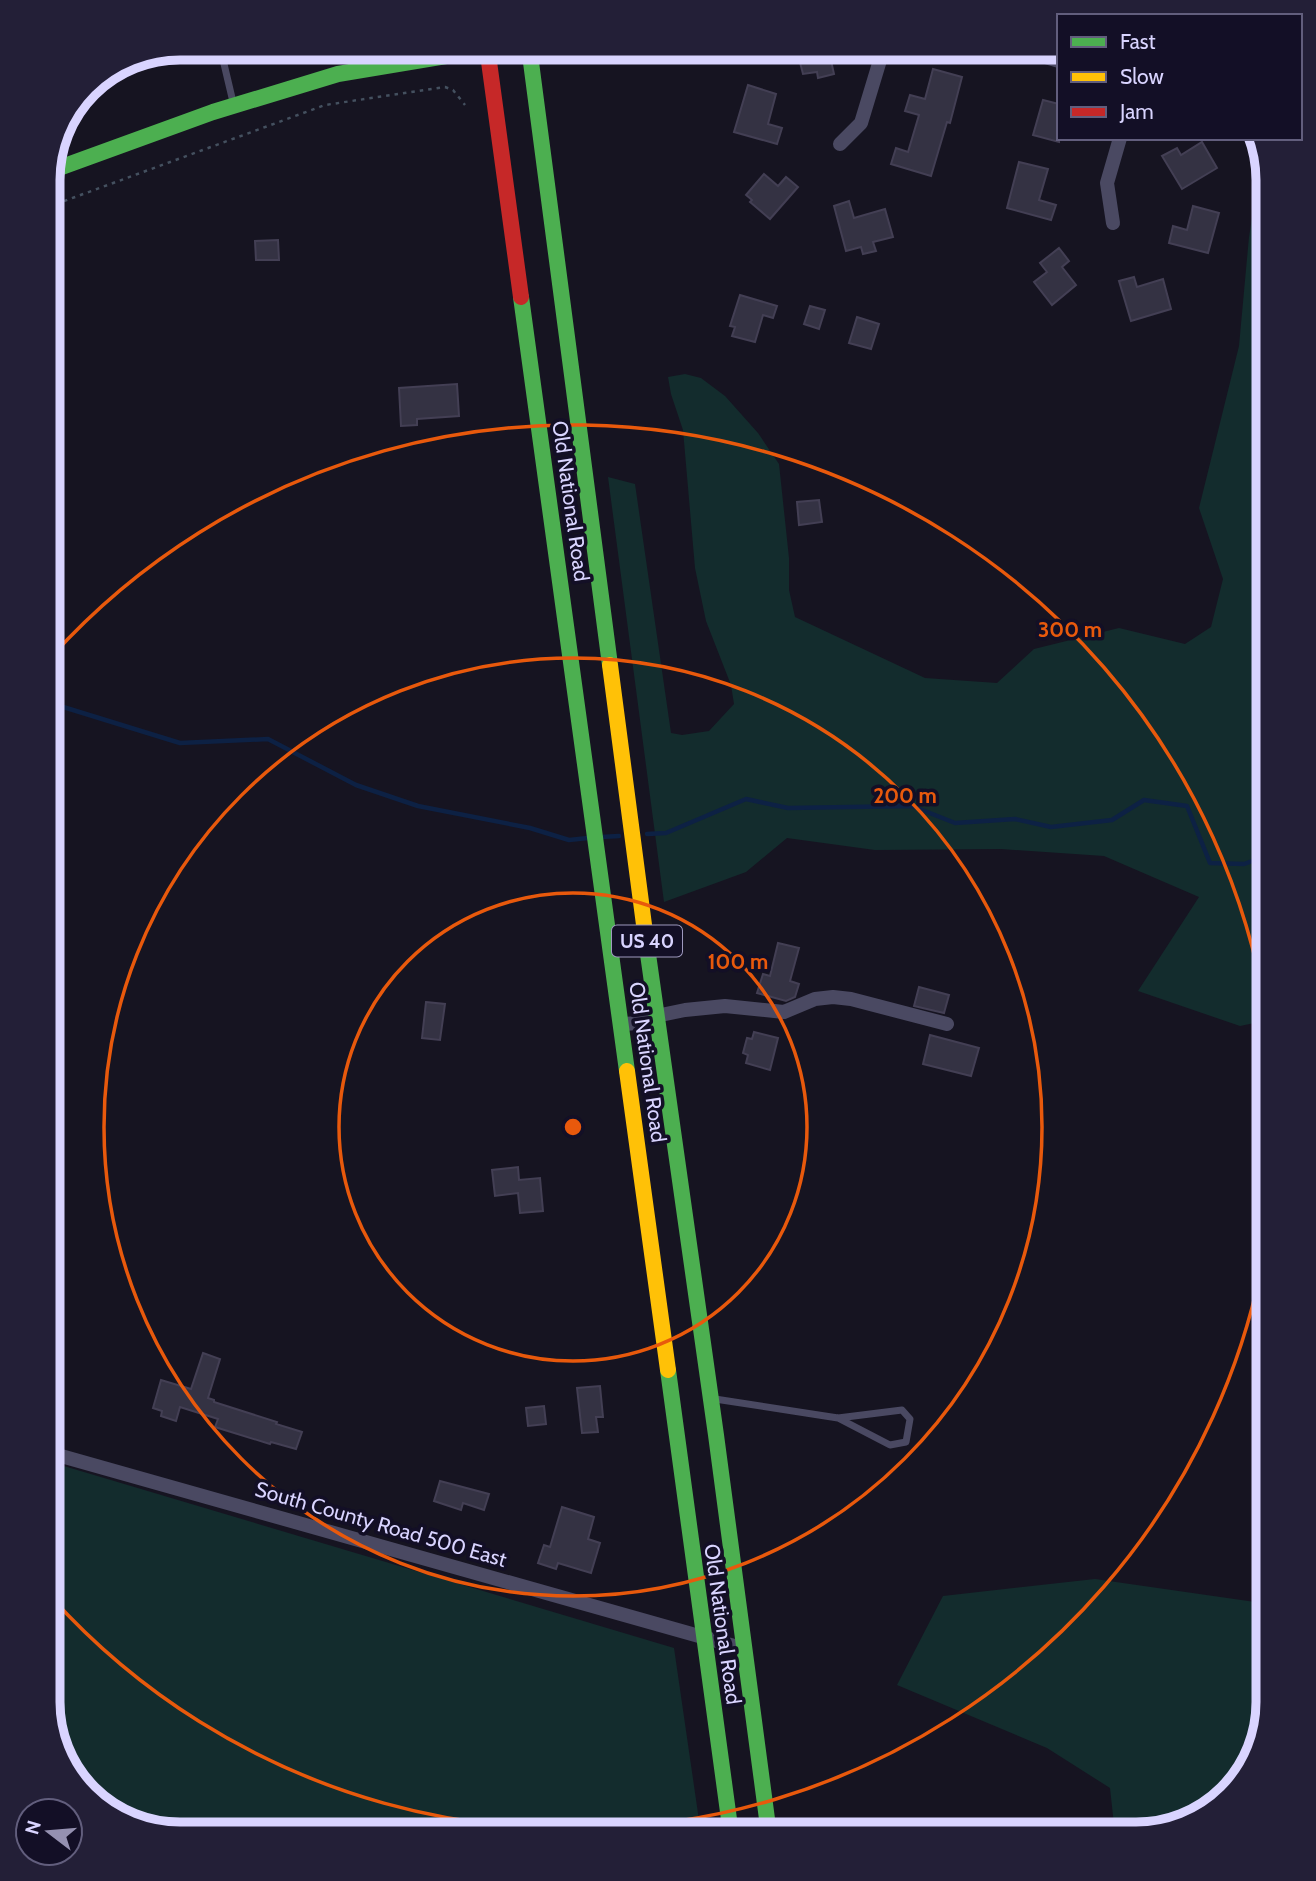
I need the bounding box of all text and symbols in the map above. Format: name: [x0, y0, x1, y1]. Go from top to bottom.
legend: [1057, 14, 1302, 140]
text: Fast: [1120, 29, 1156, 54]
text: Slow: [1120, 64, 1164, 89]
text: Jam: [1119, 99, 1154, 124]
street label: Old National Road: [547, 419, 595, 583]
text: 300 m: [1038, 617, 1102, 642]
text: 200 m: [873, 783, 937, 808]
road number: US 40: [612, 925, 682, 956]
text: 100 m: [708, 949, 768, 974]
street label: Old National Road: [624, 980, 672, 1144]
centre of rings: [561, 1115, 585, 1139]
street label: South County Road 500 East: [252, 1476, 510, 1572]
street label: Old National Road: [699, 1542, 747, 1706]
north arrow: [14, 1797, 84, 1867]
text: N: [20, 1818, 46, 1837]

